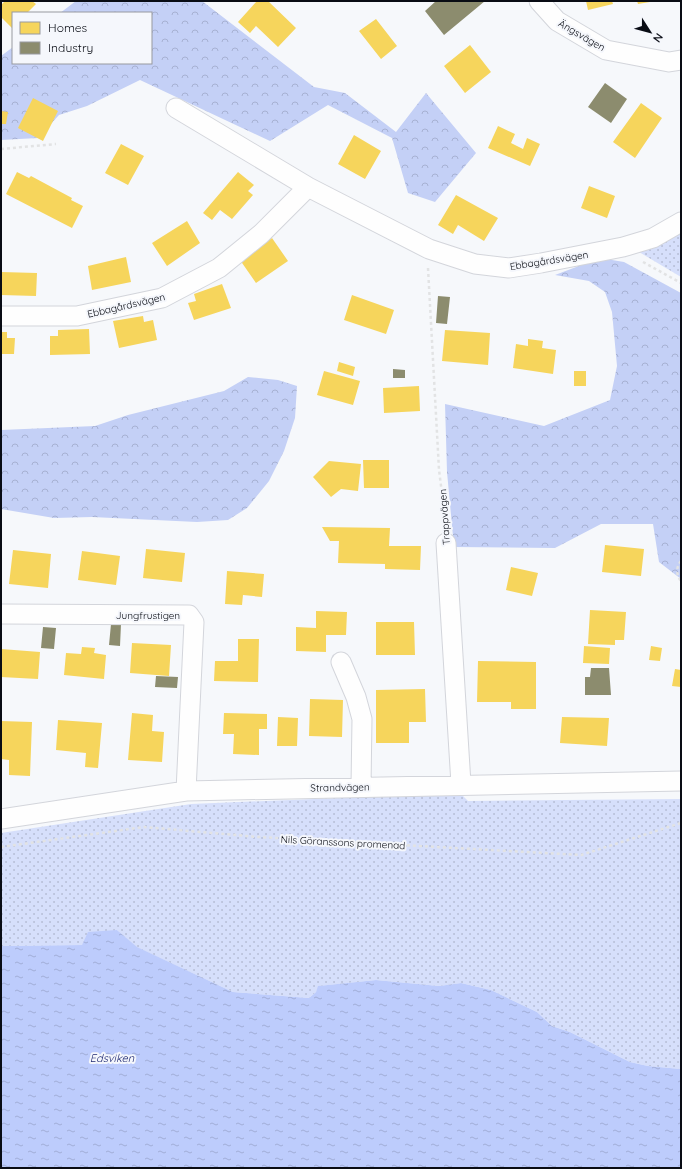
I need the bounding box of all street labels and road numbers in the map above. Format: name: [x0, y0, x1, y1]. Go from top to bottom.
street label: Ängsvägen: [556, 17, 607, 54]
street label: Ebbagårdsvägen: [509, 248, 589, 273]
street label: Ebbagårdsvägen: [86, 290, 166, 321]
street label: Trappvägen: [436, 489, 453, 545]
street label: Jungfrustigen: [116, 609, 180, 622]
street label: Strandvägen: [310, 780, 370, 795]
street label: Nils Göranssons promenad: [280, 833, 406, 852]

